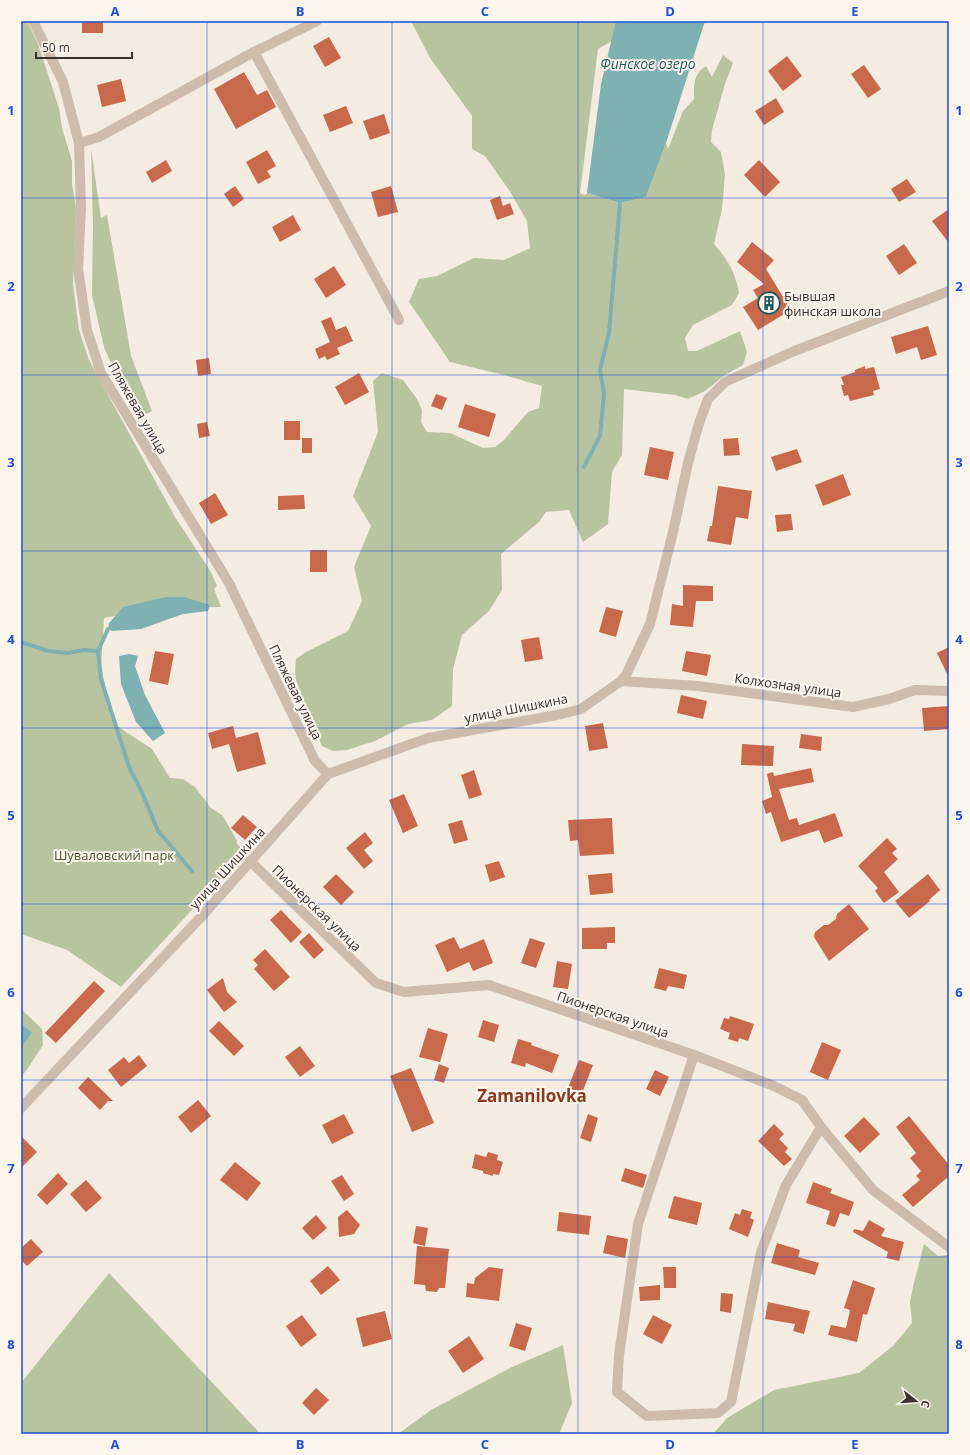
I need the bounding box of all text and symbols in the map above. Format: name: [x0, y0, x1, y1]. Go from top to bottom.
text: A: [111, 2, 120, 20]
text: B: [296, 2, 305, 20]
text: C: [481, 2, 489, 20]
text: D: [665, 2, 675, 20]
text: E: [851, 2, 859, 20]
scale bar: [36, 34, 132, 60]
text: 50 m: [42, 39, 70, 56]
water label: Финское озеро: [600, 54, 696, 73]
text: 1: [7, 101, 15, 119]
text: 1: [955, 101, 963, 119]
text: 2: [7, 277, 15, 295]
text: 2: [955, 277, 963, 295]
place label: Бывшая финская школа: [784, 287, 881, 320]
building icon: Бывшая финская школа: [756, 290, 782, 316]
street label: Пляжевая улица: [104, 359, 172, 457]
text: 3: [7, 453, 15, 471]
text: 3: [955, 453, 963, 471]
text: 4: [7, 630, 15, 648]
text: 4: [955, 630, 963, 648]
street label: Пляжевая улица: [265, 641, 327, 743]
street label: Колхозная улица: [733, 669, 843, 701]
street label: улица Шишкина: [463, 689, 569, 727]
text: 5: [7, 806, 15, 824]
text: 5: [955, 806, 963, 824]
street label: улица Шишкина: [185, 823, 269, 913]
park label: Шуваловский парк: [54, 846, 174, 864]
street label: Пионерская улица: [269, 861, 365, 955]
text: 6: [7, 983, 15, 1001]
text: 6: [955, 983, 963, 1001]
street label: Пионерская улица: [555, 986, 671, 1042]
district label: Zamanilovka: [477, 1084, 587, 1107]
text: 7: [7, 1159, 15, 1177]
text: 7: [955, 1159, 963, 1177]
text: 8: [7, 1335, 15, 1353]
text: 8: [955, 1335, 963, 1353]
north arrow: [896, 1381, 936, 1421]
text: С: [918, 1399, 934, 1410]
text: A: [111, 1435, 120, 1453]
text: B: [296, 1435, 305, 1453]
text: C: [481, 1435, 489, 1453]
text: D: [665, 1435, 675, 1453]
text: E: [851, 1435, 859, 1453]

